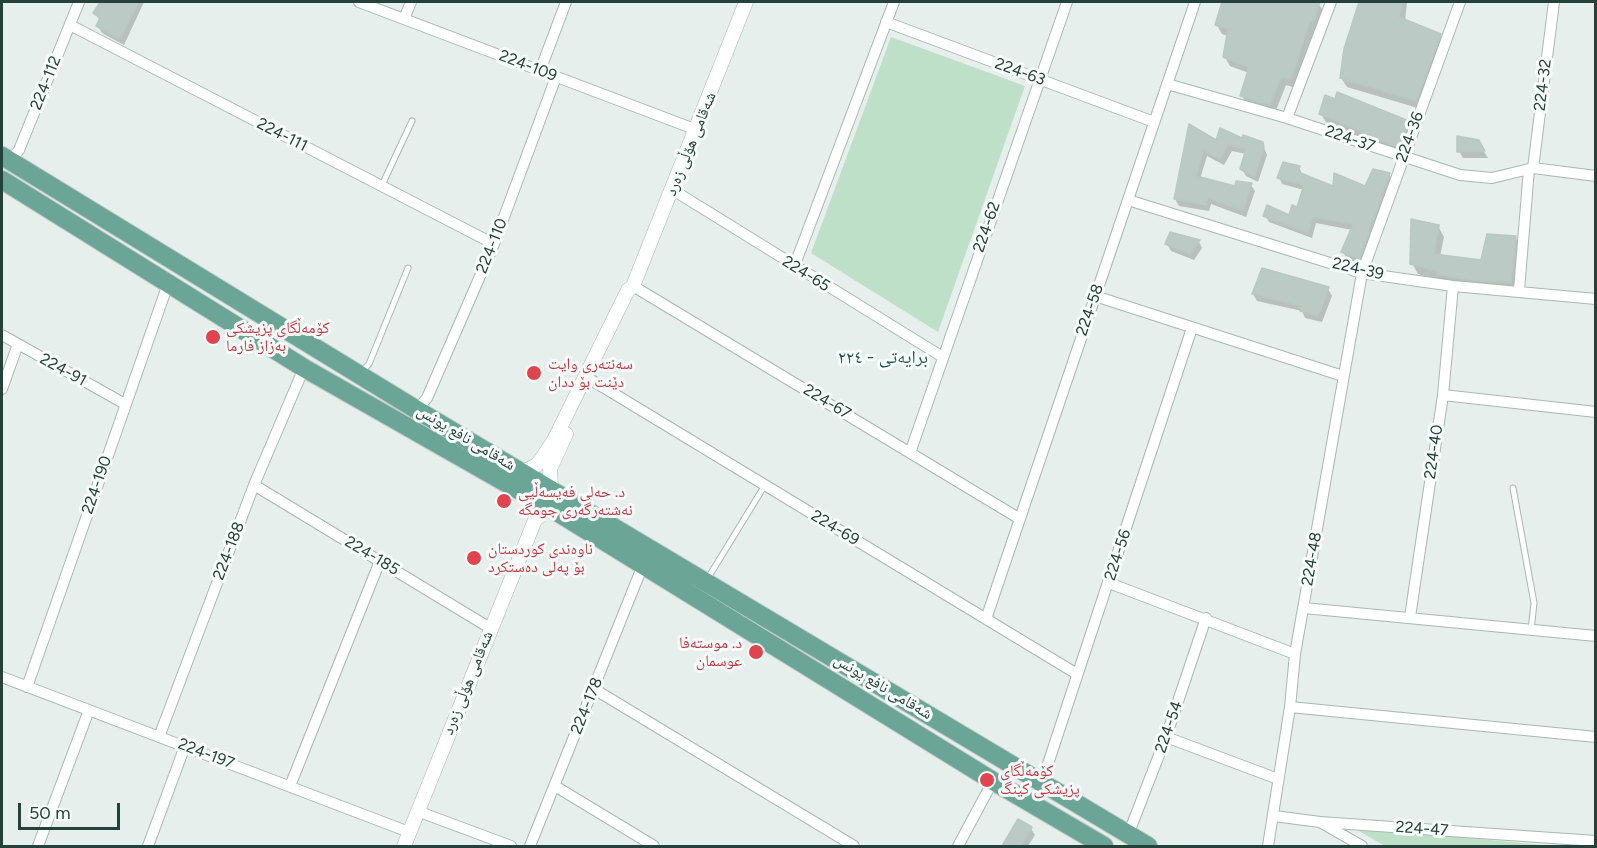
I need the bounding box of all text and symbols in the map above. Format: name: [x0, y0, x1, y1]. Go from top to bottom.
street label: 224-109: [496, 46, 560, 86]
street label: 224-112: [26, 53, 66, 113]
street label: 224-63: [992, 54, 1048, 90]
street label: 224-32: [1530, 58, 1556, 112]
street label: شەقامی هۆڵی زەرد: [661, 89, 721, 199]
street label: 224-36: [1392, 109, 1428, 165]
street label: 224-111: [253, 114, 311, 156]
street label: 224-37: [1322, 121, 1378, 157]
street label: 224-62: [969, 199, 1005, 255]
street label: 224-110: [472, 216, 512, 276]
street label: 224-65: [779, 252, 833, 296]
street label: 224-39: [1330, 254, 1386, 284]
street label: 224-58: [1072, 282, 1108, 338]
place label: کۆمەڵگای پزیشکی بەزاز فارما: [226, 318, 330, 356]
marker: کۆمەڵگای پزیشکی بەزاز فارما: [204, 328, 222, 346]
district label: برایەتی - ٢٢٤: [838, 347, 928, 369]
street label: 224-91: [36, 349, 90, 391]
place label: سەنتەری وایت دێنت بۆ ددان: [548, 354, 633, 392]
marker: سەنتەری وایت دێنت بۆ ددان: [525, 364, 543, 382]
street label: 224-67: [800, 380, 854, 424]
street label: شەقامی نافع یونس: [413, 401, 519, 475]
street label: 224-40: [1421, 424, 1447, 480]
street label: 224-190: [78, 453, 116, 517]
place label: د. حەلی فەیسەڵیی نەشتەرگەری جومگە: [518, 482, 633, 520]
marker: د. حەلی فەیسەڵیی نەشتەرگەری جومگە: [495, 492, 513, 510]
street label: 224-69: [808, 506, 862, 550]
street label: 224-188: [209, 519, 249, 583]
street label: 224-56: [1101, 527, 1135, 583]
street label: 224-48: [1298, 531, 1326, 587]
street label: 224-185: [341, 532, 403, 580]
place label: ناوەندی کوردستان بۆ پەلی دەستکرد: [488, 539, 593, 577]
marker: ناوەندی کوردستان بۆ پەلی دەستکرد: [465, 549, 483, 567]
street label: شەقامی هۆڵی زەرد: [438, 628, 498, 738]
place label: د. موستەفا عوسمان: [679, 633, 742, 671]
marker: د. موستەفا عوسمان: [747, 643, 765, 661]
street label: شەقامی نافع یونس: [830, 650, 936, 724]
street label: 224-178: [567, 675, 607, 737]
street label: 224-54: [1151, 699, 1187, 755]
street label: 224-197: [175, 735, 237, 773]
place label: کۆمەڵگای پزیشکی کینگ: [1000, 761, 1080, 799]
marker: کۆمەڵگای پزیشکی کینگ: [978, 771, 996, 789]
scale bar: [21, 791, 123, 829]
text: 50 m: [29, 802, 71, 824]
street label: 224-47: [1395, 818, 1449, 840]

